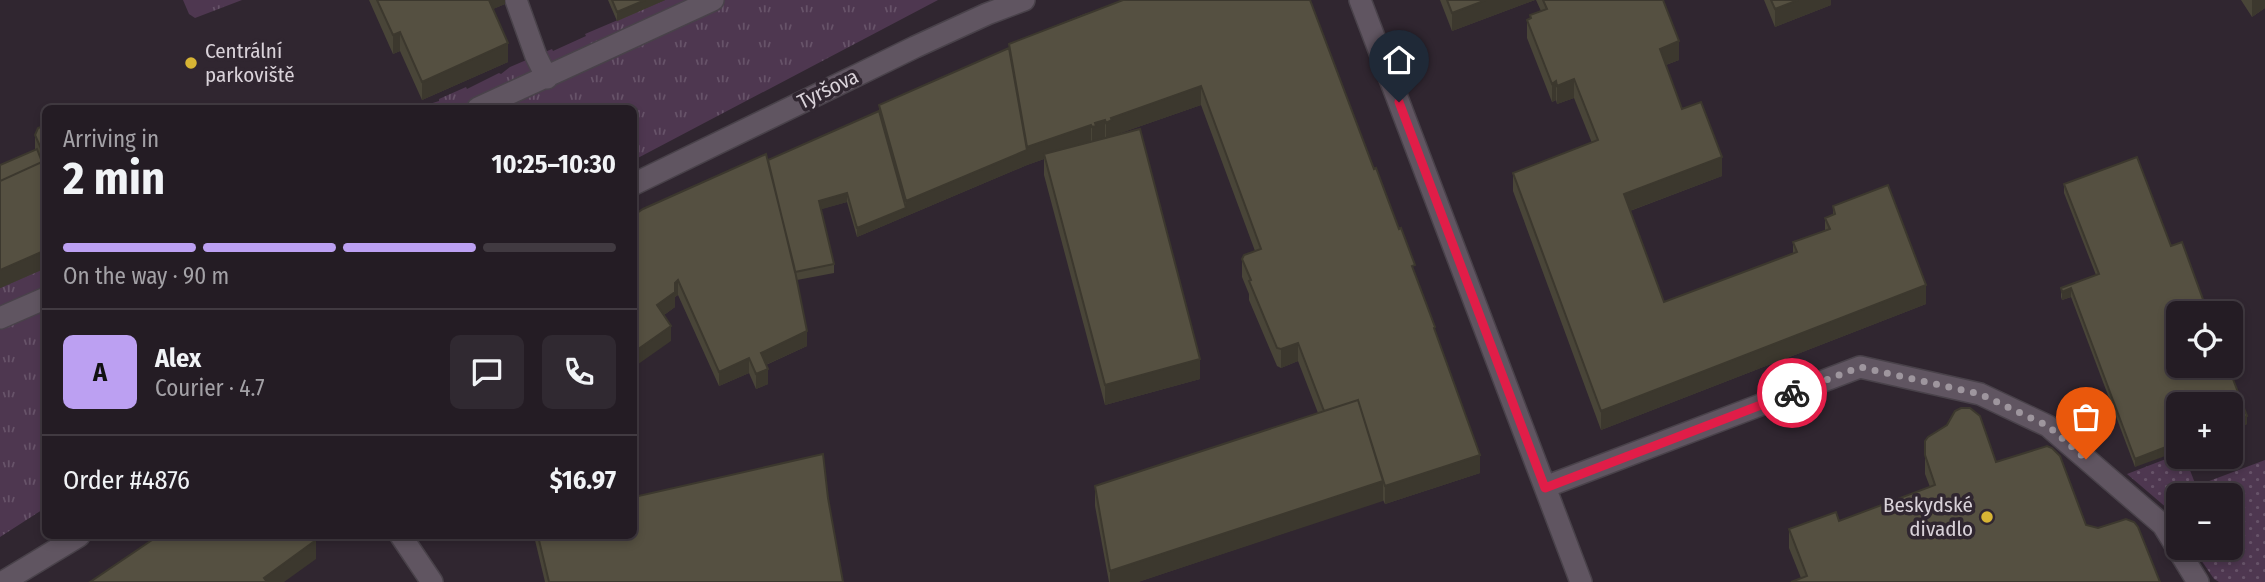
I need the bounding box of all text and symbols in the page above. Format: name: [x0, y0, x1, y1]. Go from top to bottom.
pin: [1369, 30, 1429, 102]
place label: Centrální parkoviště: [205, 38, 295, 88]
icon: home: [1380, 41, 1418, 79]
marker: Centrální parkoviště: [183, 55, 199, 71]
street label: Tyršova: [793, 63, 863, 115]
text: Arriving in: [63, 125, 159, 153]
text: 10:25–10:30: [491, 149, 616, 180]
text: 2 min: [63, 151, 165, 206]
text: On the way · 90 m: [63, 262, 229, 290]
map controls: [2166, 301, 2243, 560]
button: locate: [2166, 301, 2243, 378]
button: chat: [450, 335, 524, 409]
button: phone: [542, 335, 616, 409]
text: Alex: [155, 343, 201, 374]
text: A: [93, 357, 107, 388]
courier: [1757, 358, 1827, 428]
text: Courier · 4.7: [155, 374, 265, 402]
icon: bike: [1773, 374, 1811, 412]
pin: [2056, 387, 2116, 459]
button: +: [2166, 392, 2243, 469]
icon: bag: [2067, 398, 2105, 436]
text: Order #4876: [63, 465, 190, 496]
text: $16.97: [550, 465, 616, 496]
button: −: [2166, 483, 2243, 560]
place label: Beskydské divadlo: [1883, 492, 1973, 542]
marker: Beskydské divadlo: [1979, 509, 1995, 525]

